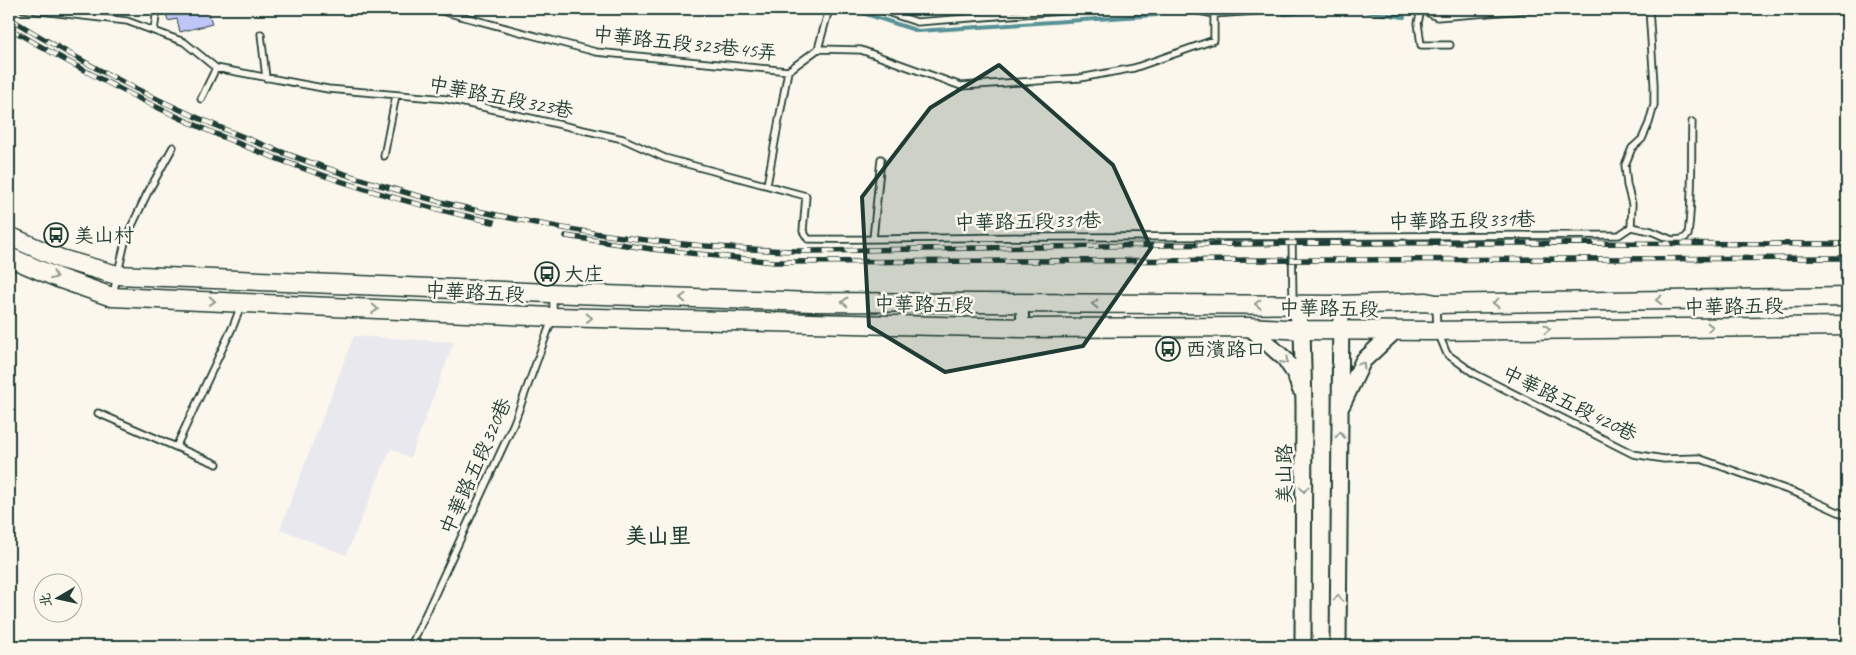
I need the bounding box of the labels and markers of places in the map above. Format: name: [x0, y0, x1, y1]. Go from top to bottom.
bus stop icon: 美山村: [43, 222, 69, 248]
place label: 美山村: [74, 223, 134, 248]
bus stop icon: 大庄: [534, 261, 560, 287]
place label: 大庄: [564, 262, 604, 287]
bus stop icon: 西濱路口: [1155, 336, 1181, 362]
place label: 西濱路口: [1186, 337, 1266, 362]

